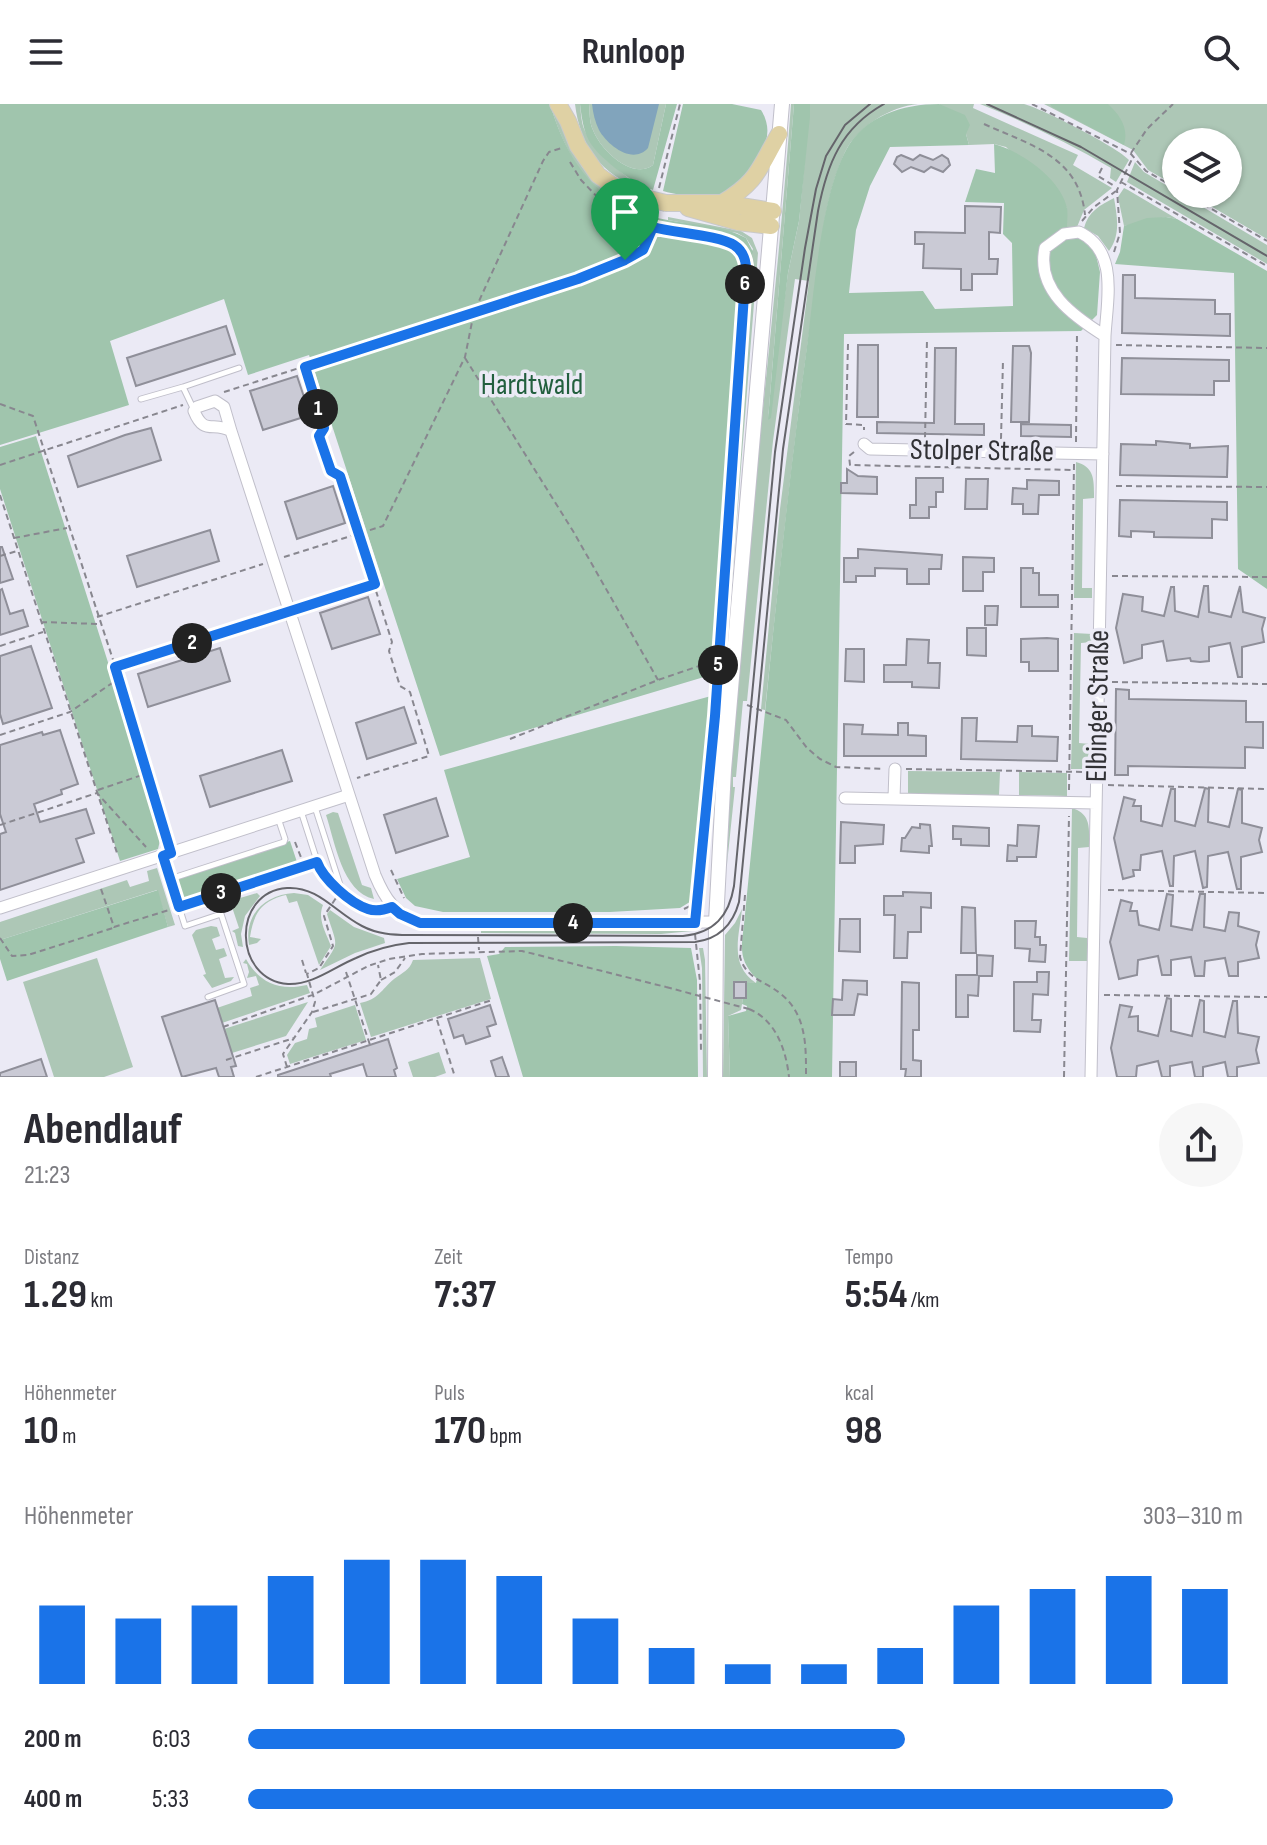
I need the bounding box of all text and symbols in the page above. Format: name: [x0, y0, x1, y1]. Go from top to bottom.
icon: menu: [24, 30, 68, 74]
icon: search: [1199, 30, 1243, 74]
text: Runloop: [582, 31, 685, 74]
map controls: [1162, 128, 1242, 208]
button: layers: [1162, 128, 1242, 208]
pin: [591, 178, 659, 260]
icon: arrive: [603, 190, 647, 234]
pin: 6: [725, 264, 765, 304]
text: 6: [740, 270, 750, 297]
park label: Hardtwald: [481, 367, 583, 403]
pin: 1: [298, 389, 338, 429]
text: 1: [314, 395, 322, 422]
street label: Stolper Straße: [910, 432, 1054, 470]
pin: 2: [172, 623, 212, 663]
text: 2: [187, 629, 197, 656]
street label: Elbinger Straße: [1079, 629, 1117, 783]
pin: 5: [698, 645, 738, 685]
text: 5: [713, 651, 723, 678]
pin: 3: [201, 873, 241, 913]
text: 3: [216, 879, 226, 906]
pin: 4: [553, 903, 593, 943]
text: 4: [568, 909, 578, 936]
text: Abendlauf: [24, 1103, 182, 1156]
button: share: [1159, 1103, 1243, 1187]
text: 21:23: [24, 1160, 70, 1191]
text: Distanz: [24, 1244, 79, 1271]
text: Zeit: [434, 1244, 463, 1271]
text: Tempo: [845, 1244, 893, 1271]
text: 1.29: [24, 1271, 87, 1319]
text: 7:37: [434, 1271, 496, 1319]
text: 5:54: [845, 1271, 907, 1319]
text: km: [87, 1287, 113, 1314]
text: /km: [907, 1287, 939, 1314]
text: Höhenmeter: [24, 1380, 117, 1407]
text: Puls: [434, 1380, 465, 1407]
text: kcal: [845, 1380, 874, 1407]
text: 10: [24, 1407, 59, 1455]
text: 170: [434, 1407, 486, 1455]
text: 98: [845, 1407, 883, 1455]
text: m: [59, 1423, 76, 1450]
text: bpm: [486, 1423, 522, 1450]
text: Höhenmeter: [24, 1501, 133, 1532]
text: 303–310 m: [1143, 1501, 1243, 1532]
text: 200 m: [24, 1724, 81, 1755]
text: 6:03: [152, 1724, 191, 1755]
text: 400 m: [24, 1784, 82, 1815]
text: 5:33: [152, 1784, 189, 1815]

